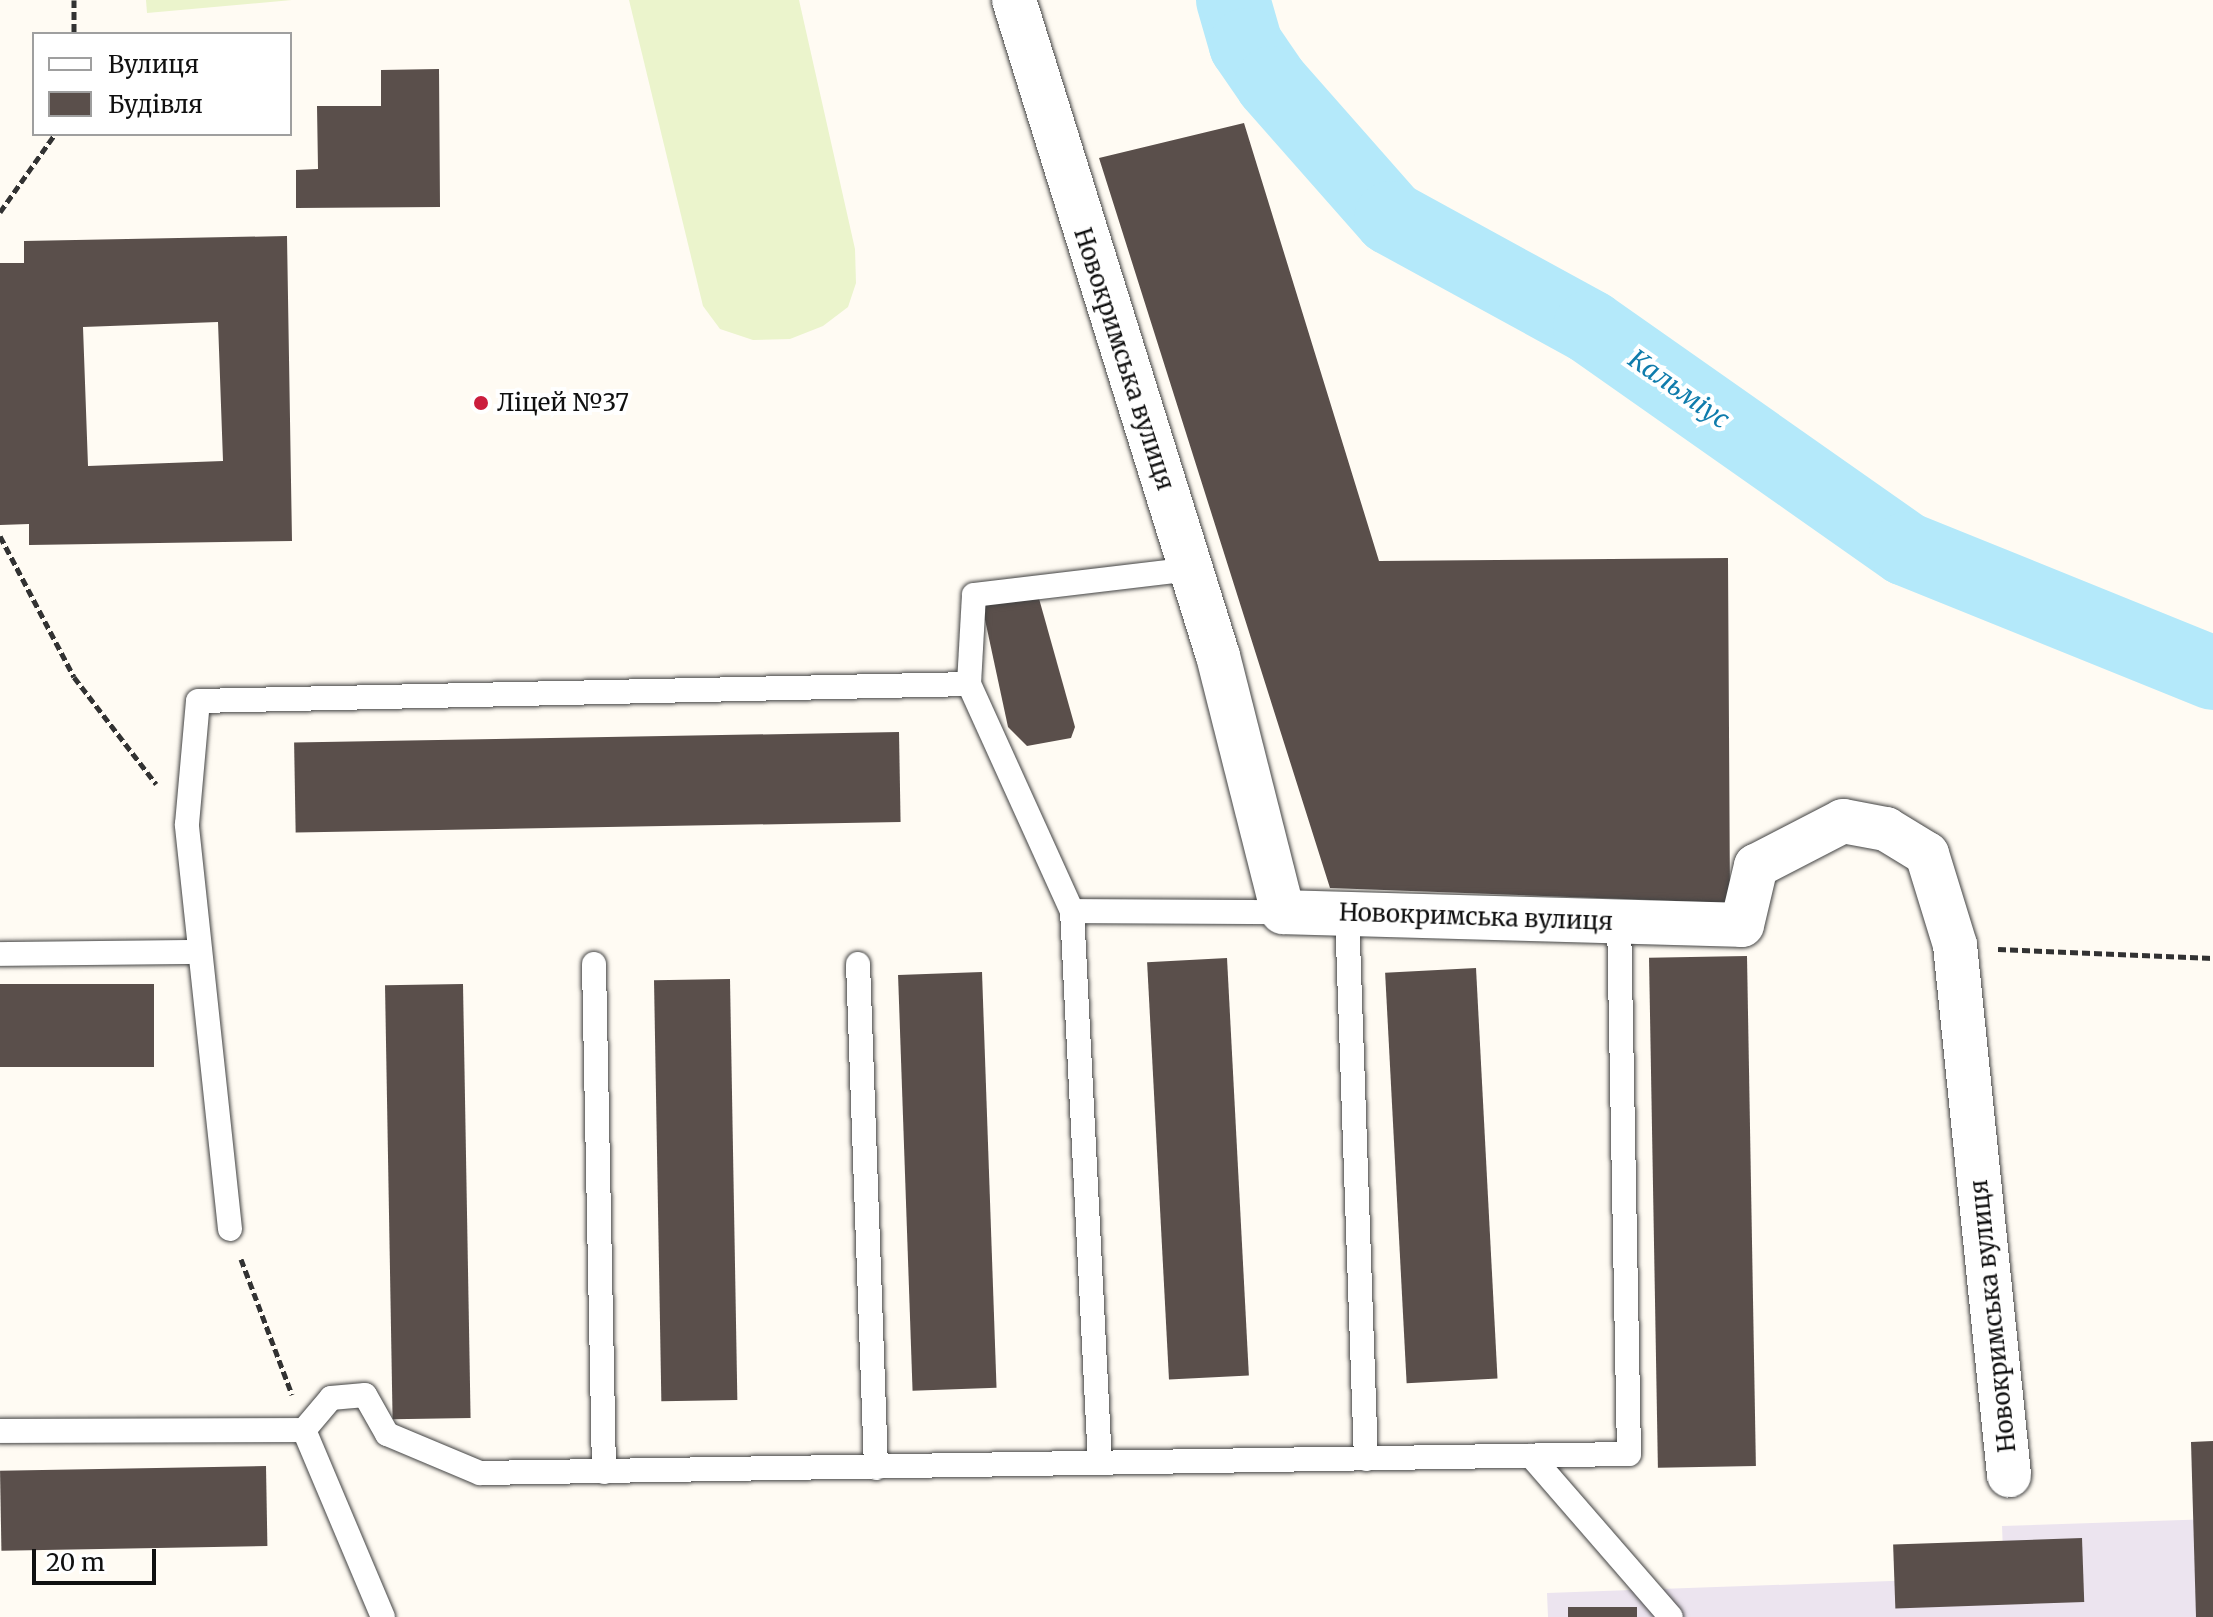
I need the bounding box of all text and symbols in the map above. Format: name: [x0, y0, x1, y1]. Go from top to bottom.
legend: [32, 32, 292, 136]
text: Вулиця: [108, 49, 199, 80]
text: Будівля: [108, 89, 203, 120]
street label: Новокримська вулиця: [1068, 224, 1180, 494]
water label: Кальміус: [1623, 343, 1735, 435]
place label: Ліцей №37: [497, 389, 629, 417]
marker: Ліцей №37: [472, 394, 490, 412]
street label: Новокримська вулиця: [1339, 898, 1613, 936]
street label: Новокримська вулиця: [1964, 1178, 2022, 1454]
scale bar: [36, 1533, 160, 1583]
text: 20 m: [46, 1547, 105, 1578]

